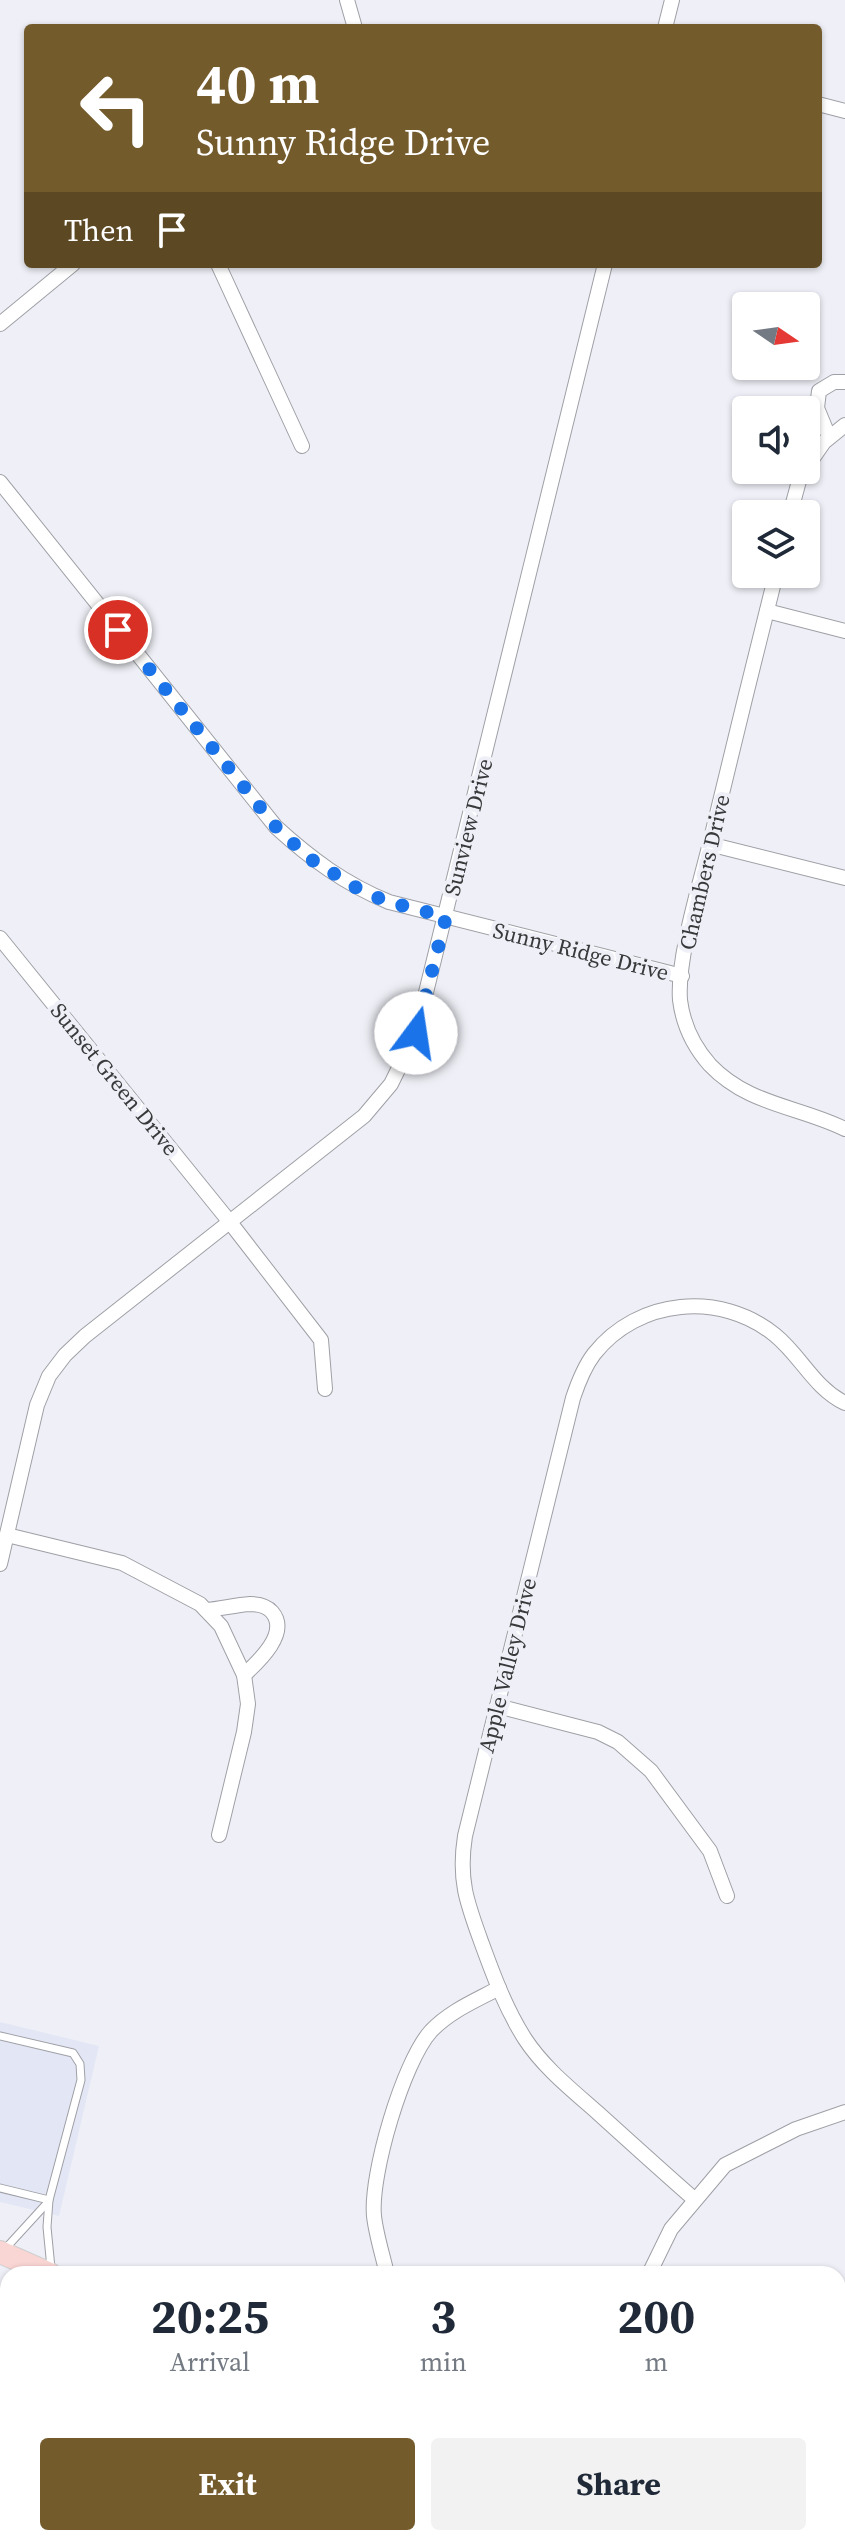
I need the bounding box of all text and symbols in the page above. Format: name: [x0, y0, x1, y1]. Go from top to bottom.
text: 40 m: [196, 45, 319, 122]
icon: left: [64, 56, 168, 160]
text: Sunny Ridge Drive: [196, 118, 490, 167]
icon: arrive: [150, 208, 194, 252]
text: Then: [64, 210, 134, 251]
north arrow: [732, 292, 820, 380]
map controls: [732, 292, 820, 588]
button: sound: [732, 396, 820, 484]
button: layers: [732, 500, 820, 588]
pin: [84, 596, 152, 664]
icon: arrive: [96, 608, 140, 652]
street label: Sunview Drive: [436, 755, 500, 899]
street label: Chambers Drive: [672, 791, 736, 953]
street label: Sunny Ridge Drive: [490, 915, 672, 987]
position arrow: [374, 991, 458, 1075]
street label: Sunset Green Drive: [44, 996, 186, 1162]
street label: Apple Valley Drive: [471, 1574, 543, 1756]
text: 20:25: [151, 2283, 269, 2349]
text: 3: [430, 2283, 456, 2349]
text: 200: [617, 2283, 695, 2349]
text: Arrival: [170, 2344, 250, 2380]
text: min: [420, 2344, 467, 2380]
text: m: [645, 2344, 668, 2380]
button: Exit: [40, 2438, 415, 2530]
button: Share: [431, 2438, 806, 2530]

